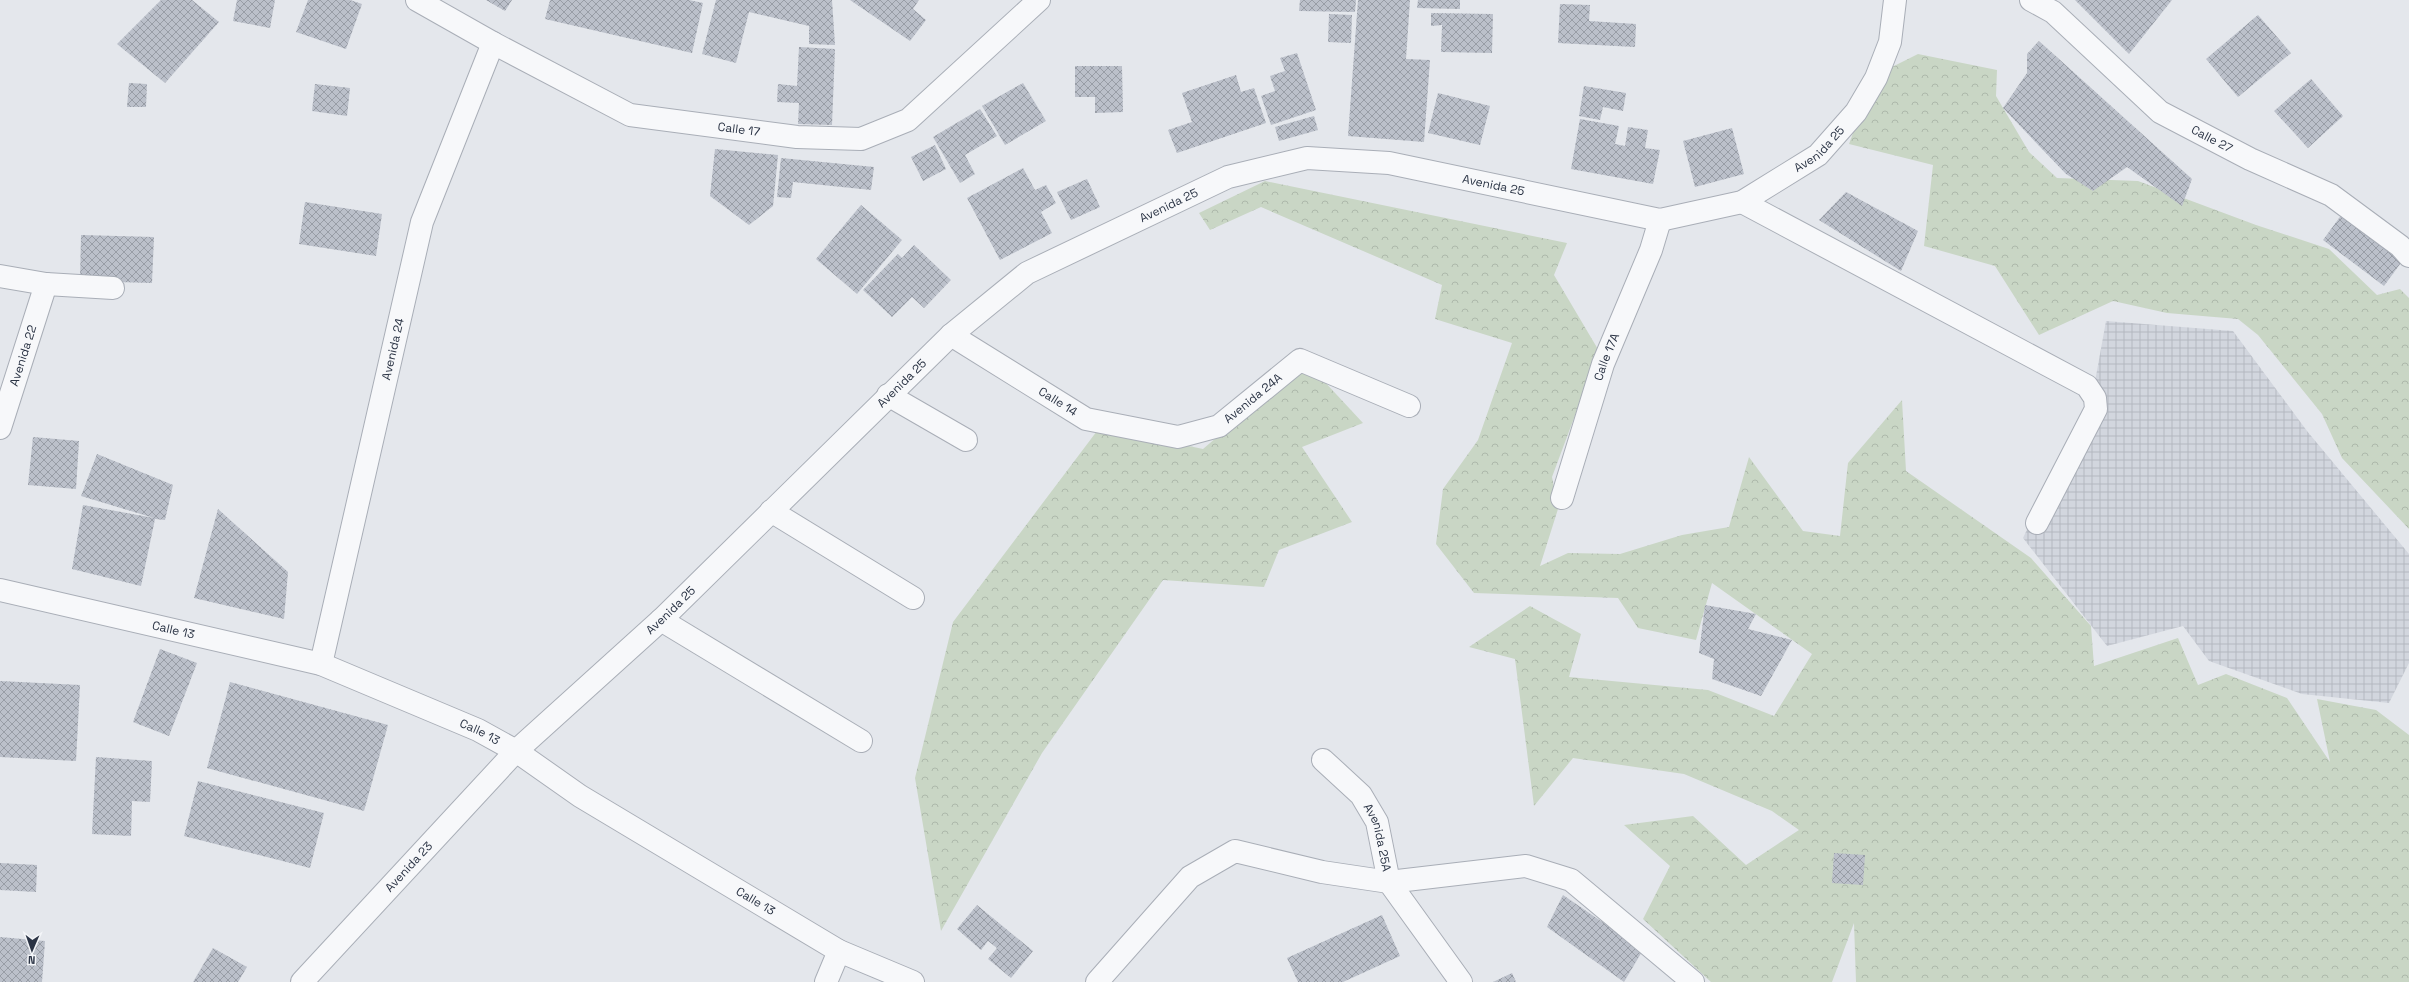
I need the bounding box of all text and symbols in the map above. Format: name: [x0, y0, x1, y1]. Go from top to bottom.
street label: Calle 17: [717, 119, 761, 140]
street label: Calle 27: [2188, 122, 2236, 157]
street label: Avenida 25: [1791, 123, 1848, 176]
street label: Avenida 25: [1461, 171, 1526, 199]
street label: Avenida 25: [1137, 184, 1201, 226]
street label: Avenida 24: [378, 316, 408, 382]
street label: Avenida 22: [6, 323, 40, 388]
street label: Calle 17A: [1590, 330, 1623, 383]
street label: Avenida 25: [874, 355, 930, 411]
street label: Avenida 24A: [1220, 370, 1286, 427]
street label: Calle 14: [1035, 383, 1081, 420]
street label: Avenida 25: [642, 583, 699, 638]
street label: Calle 13: [151, 617, 196, 643]
street label: Calle 13: [457, 715, 503, 749]
street label: Avenida 25A: [1360, 800, 1395, 873]
street label: Avenida 23: [381, 838, 436, 895]
street label: Calle 13: [733, 883, 778, 919]
north arrow: [12, 930, 52, 970]
text: N: [28, 953, 36, 967]

